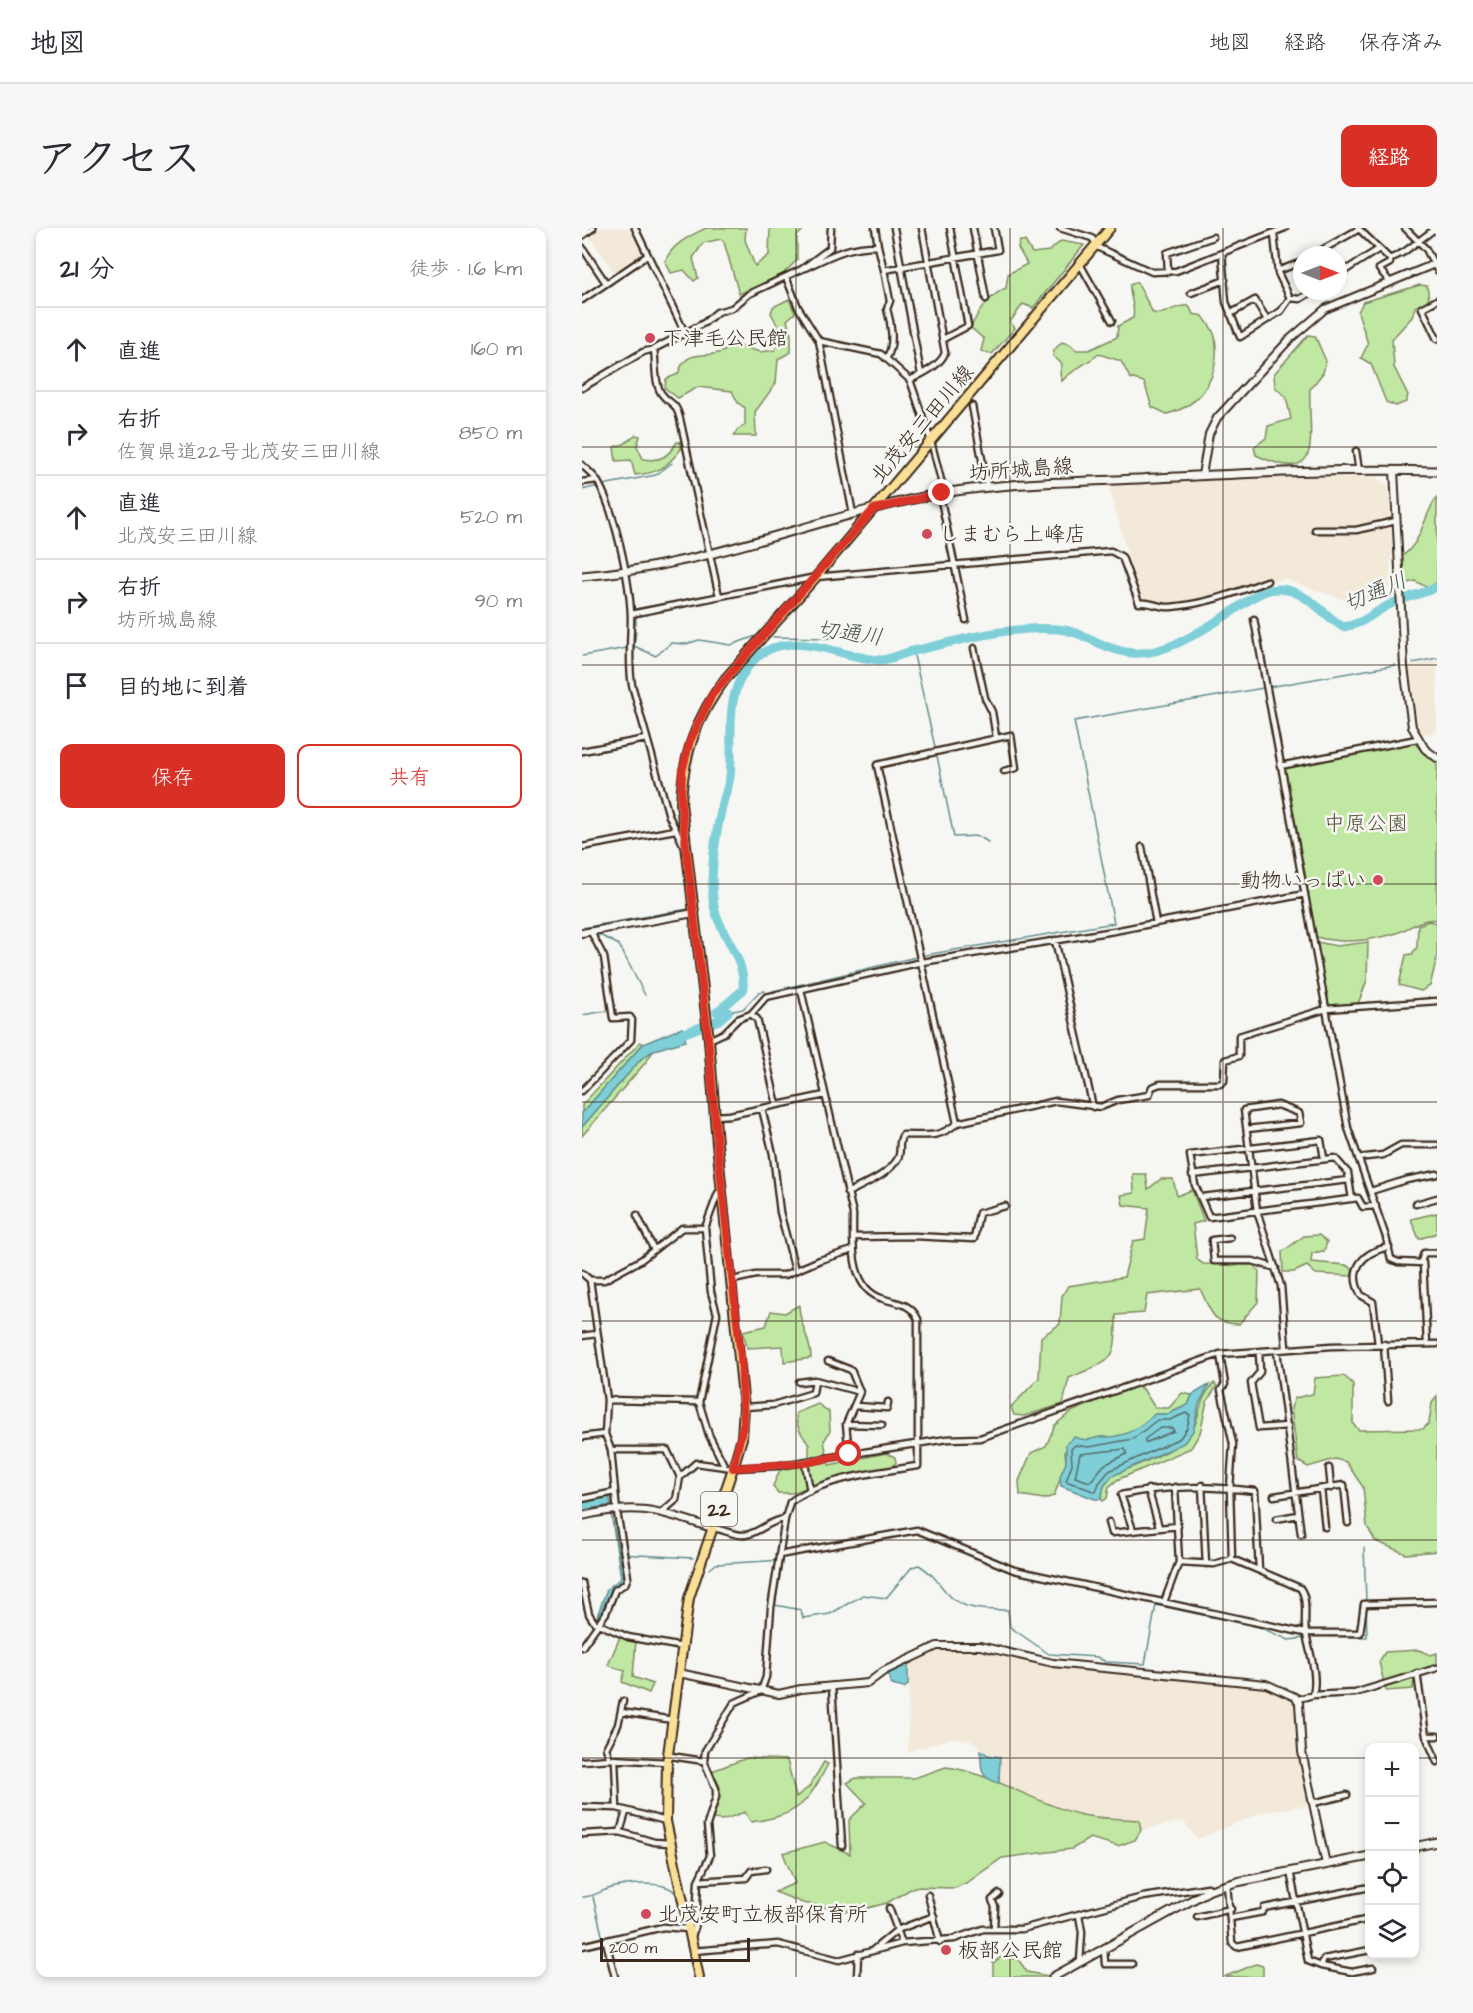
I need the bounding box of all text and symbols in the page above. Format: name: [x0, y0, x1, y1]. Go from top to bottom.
text: 地図: [30, 24, 86, 63]
text: 地図: [1209, 28, 1251, 57]
text: 経路: [1284, 28, 1326, 57]
text: 保存済み: [1359, 28, 1443, 57]
button: 経路: [1341, 125, 1437, 187]
text: アクセス: [36, 131, 201, 189]
north arrow: [1293, 246, 1347, 300]
text: 21 分: [60, 251, 115, 287]
text: 徒歩 · 1.6 km: [409, 255, 522, 283]
place label: 下津毛公民館: [662, 324, 788, 353]
marker: 下津毛公民館: [643, 331, 657, 345]
icon: ahead: [60, 333, 93, 366]
text: 160 m: [471, 335, 522, 363]
text: 直進: [117, 336, 161, 367]
street label: 北茂安三田川線: [864, 359, 981, 490]
text: 右折: [117, 404, 161, 435]
icon: right: [60, 417, 93, 450]
text: 850 m: [459, 419, 522, 447]
text: 佐賀県道22号北茂安三田川線: [117, 438, 380, 466]
street label: 坊所城島線: [968, 451, 1074, 488]
route end: [928, 479, 954, 505]
text: 直進: [117, 488, 161, 519]
icon: ahead: [60, 501, 93, 534]
text: 520 m: [460, 503, 522, 531]
place label: しまむら上峰店: [939, 520, 1086, 549]
text: 北茂安三田川線: [117, 522, 257, 550]
marker: しまむら上峰店: [920, 527, 934, 541]
water label: 切通川: [1339, 565, 1412, 620]
text: 右折: [117, 572, 161, 603]
icon: right: [60, 585, 93, 618]
text: 90 m: [474, 587, 522, 615]
text: 坊所城島線: [117, 606, 217, 634]
water label: 切通川: [815, 614, 885, 653]
icon: arrive: [60, 669, 93, 702]
text: 目的地に到着: [117, 672, 249, 703]
button: 保存: [60, 744, 285, 808]
button: 共有: [297, 744, 522, 808]
park label: 中原公園: [1324, 809, 1408, 838]
place label: 動物いっぱい: [1240, 866, 1366, 895]
marker: 動物いっぱい: [1371, 873, 1385, 887]
route start: [835, 1440, 861, 1466]
road number: 22: [701, 1492, 737, 1526]
map controls: [1365, 1743, 1419, 1959]
button: +: [1365, 1743, 1419, 1797]
button: −: [1365, 1797, 1419, 1851]
button: locate: [1365, 1851, 1419, 1905]
place label: 北茂安町立板部保育所: [658, 1900, 868, 1929]
button: layers: [1365, 1905, 1419, 1959]
marker: 北茂安町立板部保育所: [639, 1907, 653, 1921]
scale bar: [600, 1935, 750, 1962]
place label: 板部公民館: [958, 1936, 1063, 1965]
text: 200 m: [609, 1937, 657, 1959]
marker: 板部公民館: [939, 1943, 953, 1957]

